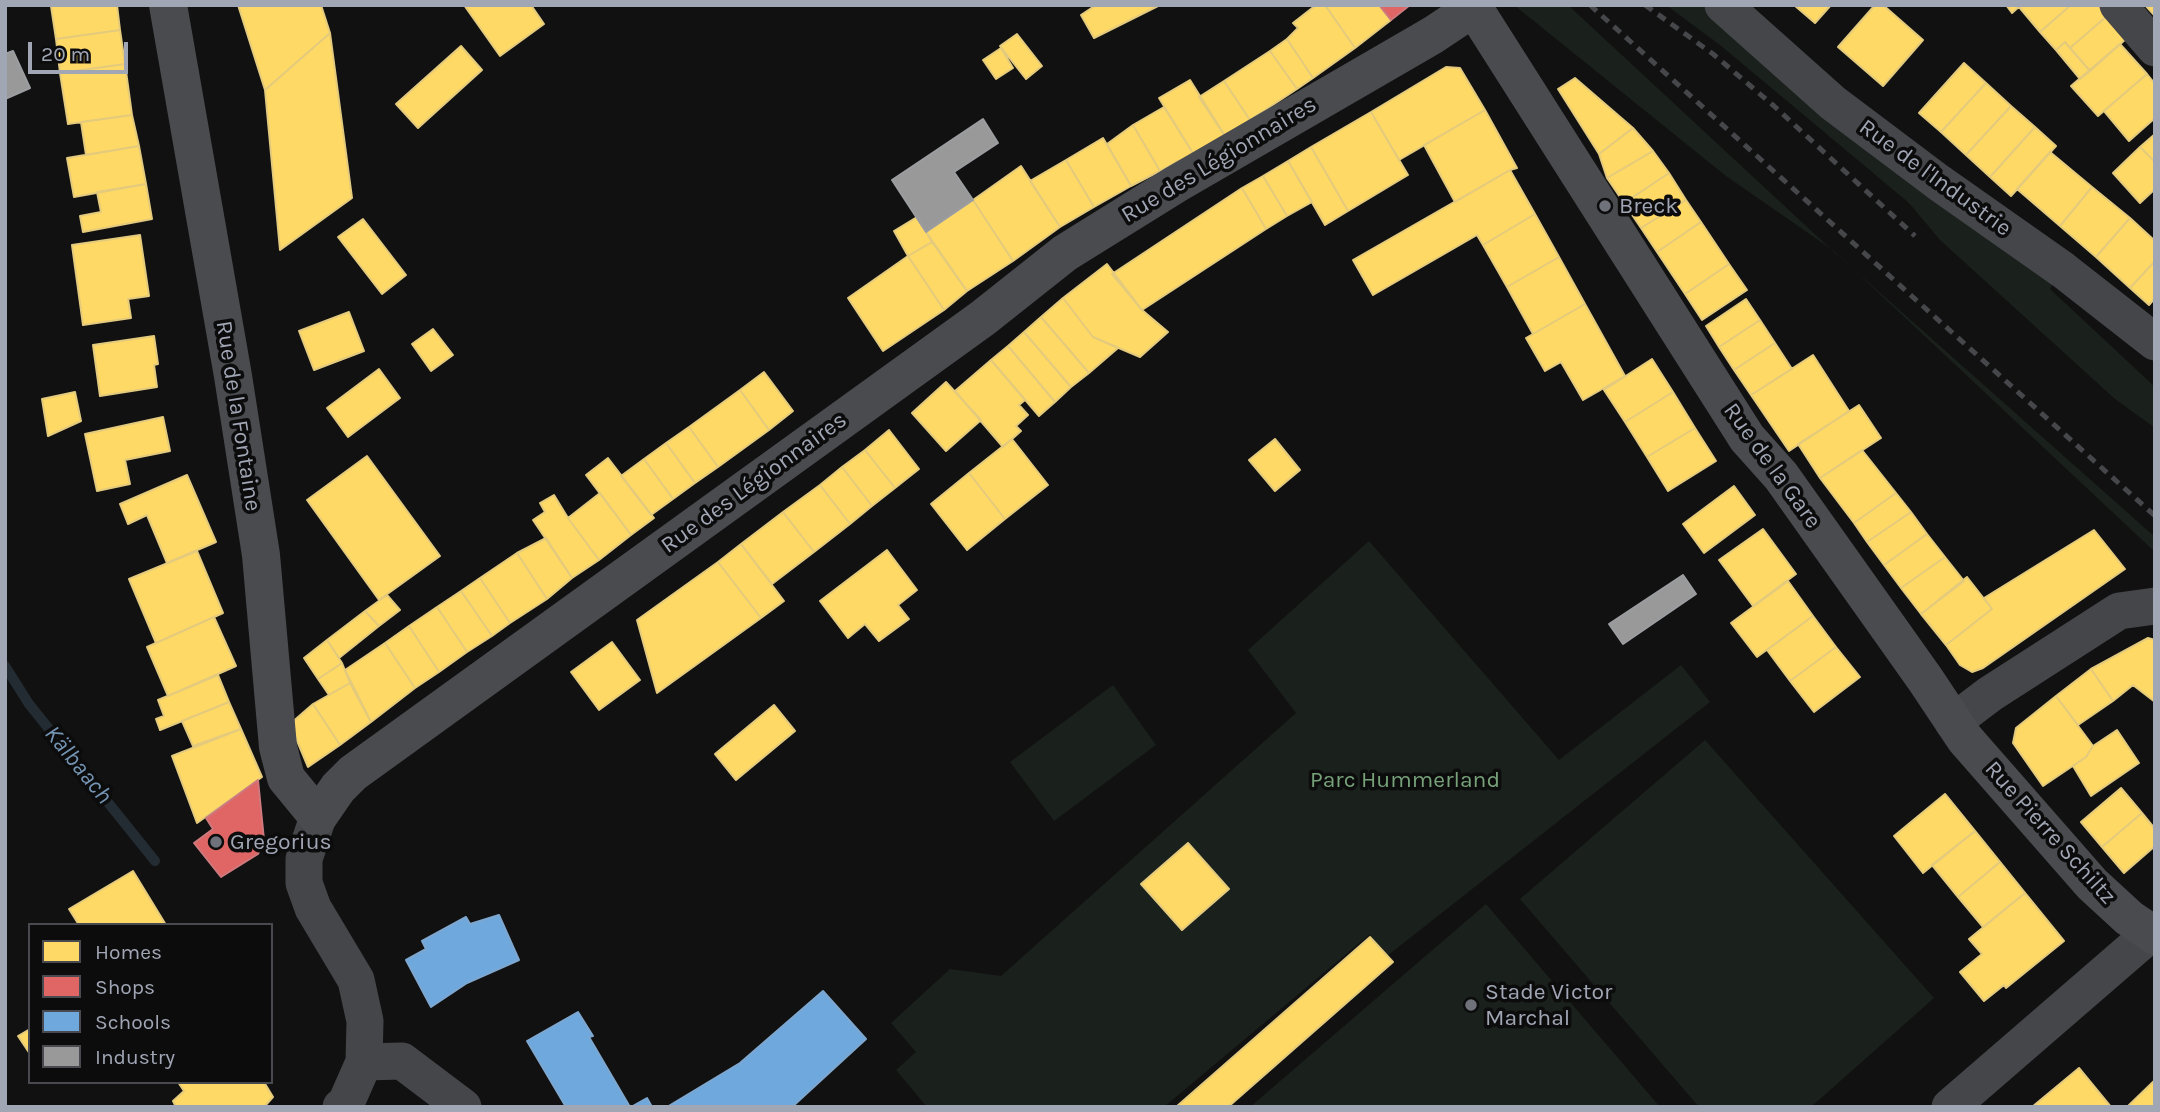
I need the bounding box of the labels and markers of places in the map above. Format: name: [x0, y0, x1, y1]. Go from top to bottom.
place label: Breck: [1619, 192, 1678, 220]
marker: Breck: [1597, 198, 1613, 214]
place label: Gregorius: [230, 828, 332, 856]
marker: Gregorius: [208, 834, 224, 850]
place label: Stade Victor Marchal: [1485, 978, 1612, 1032]
marker: Stade Victor Marchal: [1463, 997, 1479, 1013]

